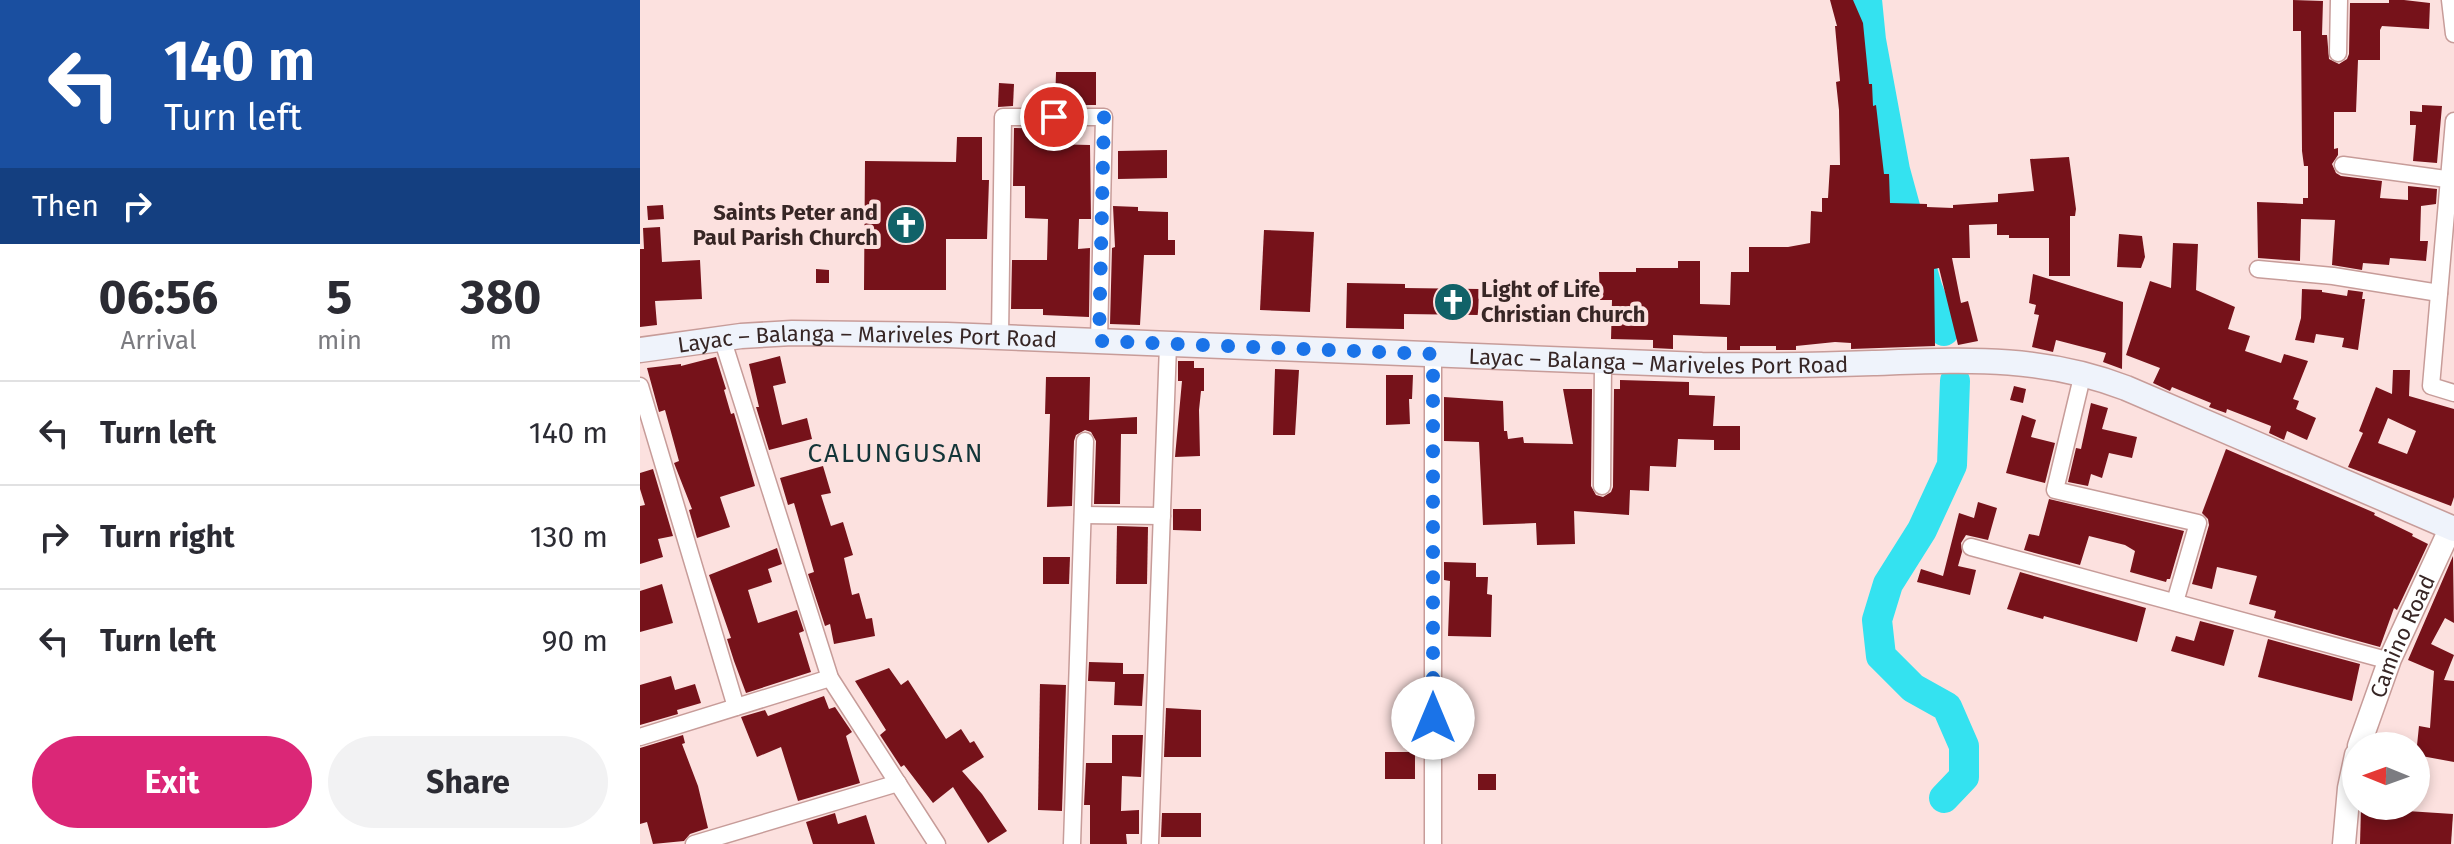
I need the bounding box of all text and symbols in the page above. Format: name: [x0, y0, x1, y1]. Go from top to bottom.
text: 140 m: [164, 28, 315, 95]
icon: left: [32, 32, 136, 136]
pin: [1020, 83, 1088, 151]
icon: arrive: [1032, 95, 1076, 139]
text: Turn left: [164, 96, 302, 140]
icon: right: [115, 184, 159, 228]
text: Then: [32, 188, 99, 224]
place label: Saints Peter and Paul Parish Church: [693, 199, 878, 251]
church icon: Saints Peter and Paul Parish Church: [885, 204, 927, 246]
text: 06:56: [99, 268, 218, 326]
text: 5: [327, 268, 352, 326]
text: 380: [460, 268, 541, 326]
place label: Light of Life Christian Church: [1481, 276, 1646, 328]
church icon: Light of Life Christian Church: [1432, 281, 1474, 323]
street label: Layac – Balanga – Mariveles Port Road: [676, 319, 1057, 358]
text: Arrival: [120, 325, 197, 356]
text: min: [317, 325, 362, 356]
text: m: [490, 325, 512, 356]
street label: Layac – Balanga – Mariveles Port Road: [1468, 342, 1849, 379]
icon: left: [32, 411, 76, 455]
text: Turn left: [100, 415, 216, 451]
text: 140 m: [529, 415, 608, 451]
district label: CALUNGUSAN: [808, 438, 984, 469]
icon: right: [32, 515, 76, 559]
text: Turn right: [100, 519, 235, 555]
text: 130 m: [530, 519, 608, 555]
street label: Camino Road: [2364, 570, 2441, 701]
icon: left: [32, 619, 76, 663]
text: Turn left: [100, 623, 216, 659]
text: 90 m: [542, 623, 608, 659]
position arrow: [1391, 676, 1475, 760]
north arrow: [2342, 732, 2430, 820]
map controls: [2342, 732, 2430, 820]
button: Exit: [32, 736, 312, 828]
button: Share: [328, 736, 608, 828]

